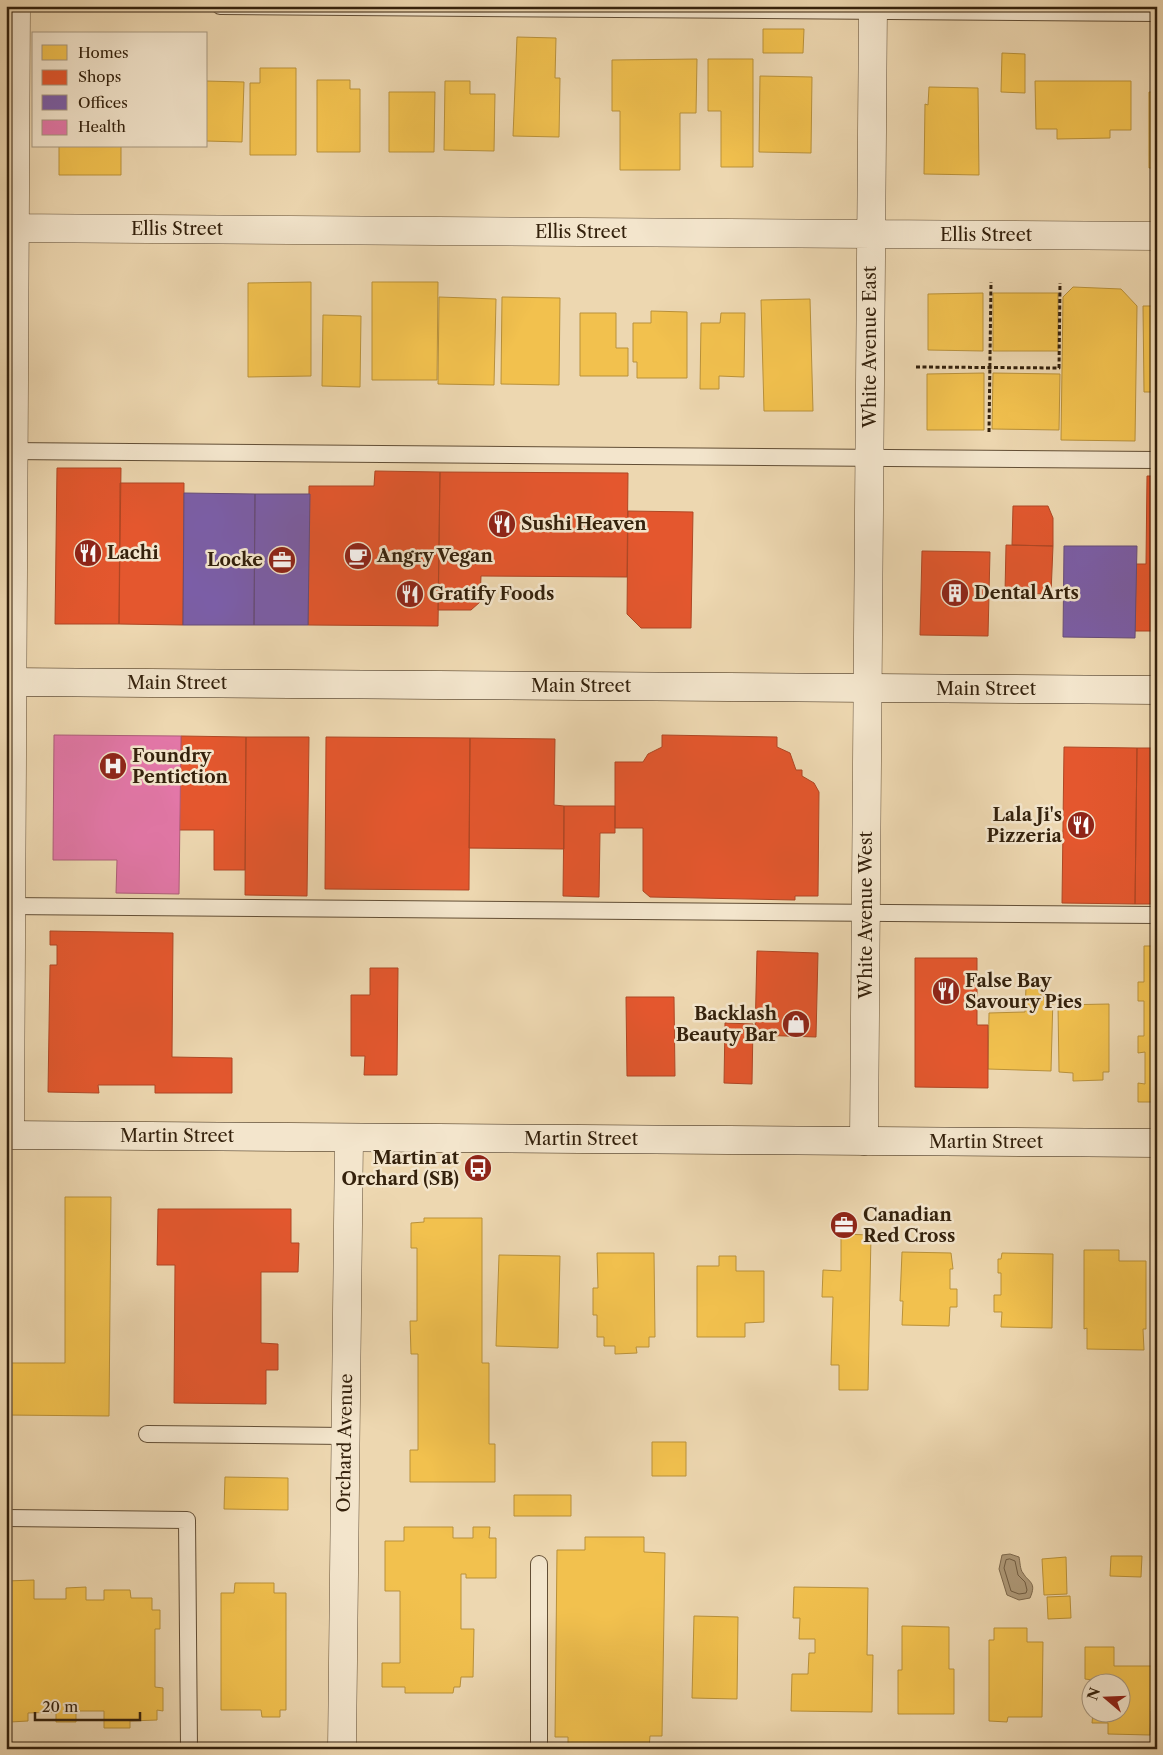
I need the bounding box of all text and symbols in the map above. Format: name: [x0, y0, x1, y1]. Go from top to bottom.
legend: [32, 32, 208, 148]
text: Homes: [78, 43, 129, 62]
text: Shops: [78, 67, 121, 86]
text: Offices: [78, 93, 128, 112]
text: Health: [78, 117, 127, 136]
street label: Ellis Street: [131, 218, 224, 240]
street label: Ellis Street: [535, 221, 628, 243]
street label: Ellis Street: [940, 224, 1033, 246]
street label: White Avenue East: [859, 265, 881, 429]
restaurant icon: Sushi Heaven: [487, 509, 517, 539]
place label: Sushi Heaven: [521, 513, 647, 535]
restaurant icon: Lachi: [73, 538, 103, 568]
cafe icon: Angry Vegan: [343, 541, 373, 571]
place label: Lachi: [107, 542, 159, 564]
office icon: Locke: [267, 545, 297, 575]
place label: Angry Vegan: [376, 545, 494, 567]
place label: Locke: [207, 549, 263, 571]
building icon: Dental Arts: [940, 578, 970, 608]
restaurant icon: Gratify Foods: [395, 579, 425, 609]
place label: Dental Arts: [974, 582, 1079, 604]
place label: Gratify Foods: [429, 583, 554, 605]
street label: Main Street: [127, 672, 228, 694]
street label: Main Street: [531, 675, 632, 697]
street label: Main Street: [936, 678, 1037, 700]
place label: Foundry Pentiction: [132, 745, 229, 788]
hospital icon: Foundry Pentiction: [98, 751, 128, 781]
place label: Lala Ji's Pizzeria: [986, 804, 1063, 847]
restaurant icon: Lala Ji's Pizzeria: [1066, 810, 1096, 840]
street label: White Avenue West: [855, 830, 877, 1000]
place label: False Bay Savoury Pies: [965, 970, 1082, 1013]
restaurant icon: False Bay Savoury Pies: [931, 976, 961, 1006]
place label: Backlash Beauty Bar: [676, 1003, 778, 1046]
shop icon: Backlash Beauty Bar: [781, 1009, 811, 1039]
street label: Martin Street: [120, 1125, 235, 1147]
street label: Martin Street: [524, 1128, 639, 1150]
street label: Martin Street: [929, 1131, 1044, 1153]
place label: Martin at Orchard (SB): [341, 1147, 460, 1190]
bus stop icon: Martin at Orchard (SB): [463, 1153, 493, 1183]
place label: Canadian Red Cross: [863, 1204, 955, 1247]
office icon: Canadian Red Cross: [829, 1210, 859, 1240]
street label: Orchard Avenue: [333, 1373, 357, 1513]
north arrow: [1080, 1672, 1130, 1722]
text: N: [1083, 1685, 1104, 1702]
scale bar: [35, 1690, 140, 1722]
text: 20 m: [42, 1697, 78, 1716]

